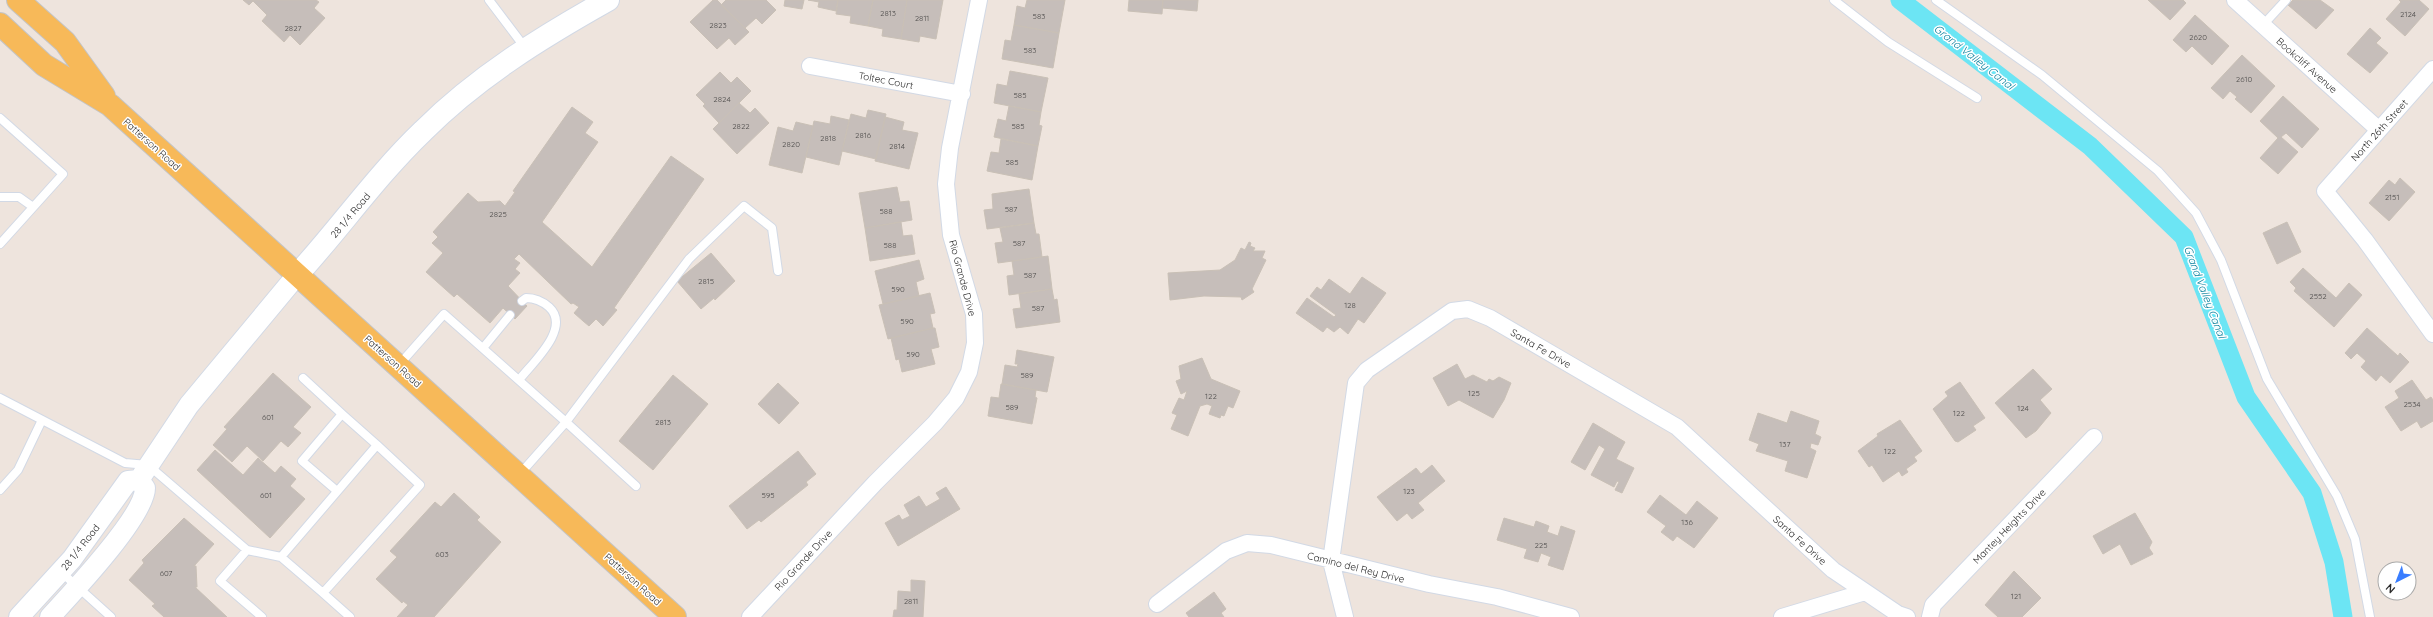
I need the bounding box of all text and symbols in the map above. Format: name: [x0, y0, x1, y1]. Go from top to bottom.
house number: 2813: [880, 8, 896, 18]
house number: 2124: [2400, 9, 2416, 19]
house number: 583: [1033, 11, 1045, 21]
house number: 2811: [915, 13, 929, 23]
house number: 2823: [709, 20, 727, 30]
water label: Grand Valley Canal: [1931, 21, 2018, 94]
house number: 2827: [284, 23, 302, 33]
house number: 2620: [2189, 32, 2207, 42]
street label: Bookcliff Avenue: [2274, 35, 2340, 96]
house number: 583: [1024, 45, 1036, 55]
street label: Toltec Court: [857, 69, 915, 92]
house number: 2610: [2236, 74, 2252, 84]
house number: 585: [1013, 90, 1027, 100]
house number: 2824: [713, 94, 731, 104]
street label: North 26th Street: [2348, 96, 2411, 164]
street label: Patterson Road: [120, 115, 183, 173]
house number: 2822: [732, 121, 750, 131]
house number: 585: [1011, 121, 1025, 131]
house number: 2816: [855, 130, 872, 140]
house number: 2818: [820, 133, 836, 143]
house number: 2820: [782, 139, 800, 149]
house number: 2814: [889, 141, 905, 151]
house number: 585: [1005, 157, 1019, 167]
street label: 28 1/4 Road: [328, 190, 373, 241]
house number: 2151: [2385, 192, 2399, 202]
house number: 587: [1005, 204, 1017, 214]
house number: 588: [880, 206, 893, 216]
house number: 2825: [489, 209, 507, 219]
street label: Rio Grande Drive: [946, 238, 979, 318]
house number: 587: [1013, 238, 1025, 248]
house number: 588: [884, 240, 897, 250]
water label: Grand Valley Canal: [2181, 244, 2230, 342]
house number: 587: [1024, 270, 1036, 280]
house number: 2815: [698, 276, 714, 286]
house number: 590: [891, 284, 905, 294]
house number: 2552: [2309, 291, 2327, 301]
house number: 128: [1344, 300, 1356, 310]
house number: 587: [1032, 303, 1044, 313]
house number: 590: [900, 316, 914, 326]
street label: Santa Fe Drive: [1508, 326, 1574, 371]
street label: Patterson Road: [361, 332, 424, 390]
house number: 590: [906, 349, 920, 359]
house number: 589: [1020, 370, 1034, 380]
house number: 125: [1468, 388, 1480, 398]
house number: 122: [1205, 391, 1217, 401]
house number: 2534: [2403, 399, 2421, 409]
house number: 589: [1005, 402, 1019, 412]
house number: 124: [2017, 403, 2029, 413]
house number: 122: [1953, 408, 1965, 418]
house number: 601: [262, 412, 274, 422]
house number: 2813: [655, 417, 671, 427]
house number: 137: [1779, 439, 1791, 449]
house number: 122: [1884, 446, 1896, 456]
house number: 123: [1403, 486, 1415, 496]
street label: Mantey Heights Drive: [1970, 486, 2049, 567]
house number: 601: [260, 490, 272, 500]
house number: 595: [761, 490, 775, 500]
street label: Santa Fe Drive: [1770, 513, 1829, 568]
house number: 136: [1681, 517, 1693, 527]
street label: 28 1/4 Road: [58, 521, 103, 573]
street label: Rio Grande Drive: [772, 527, 835, 594]
house number: 225: [1534, 540, 1548, 550]
house number: 603: [435, 549, 449, 559]
street label: Camino del Rey Drive: [1306, 549, 1406, 586]
street label: Patterson Road: [601, 550, 664, 608]
north arrow: [2377, 561, 2417, 601]
house number: 607: [160, 568, 172, 578]
text: N: [2383, 581, 2398, 596]
house number: 121: [2011, 591, 2021, 601]
house number: 2811: [904, 596, 918, 606]

